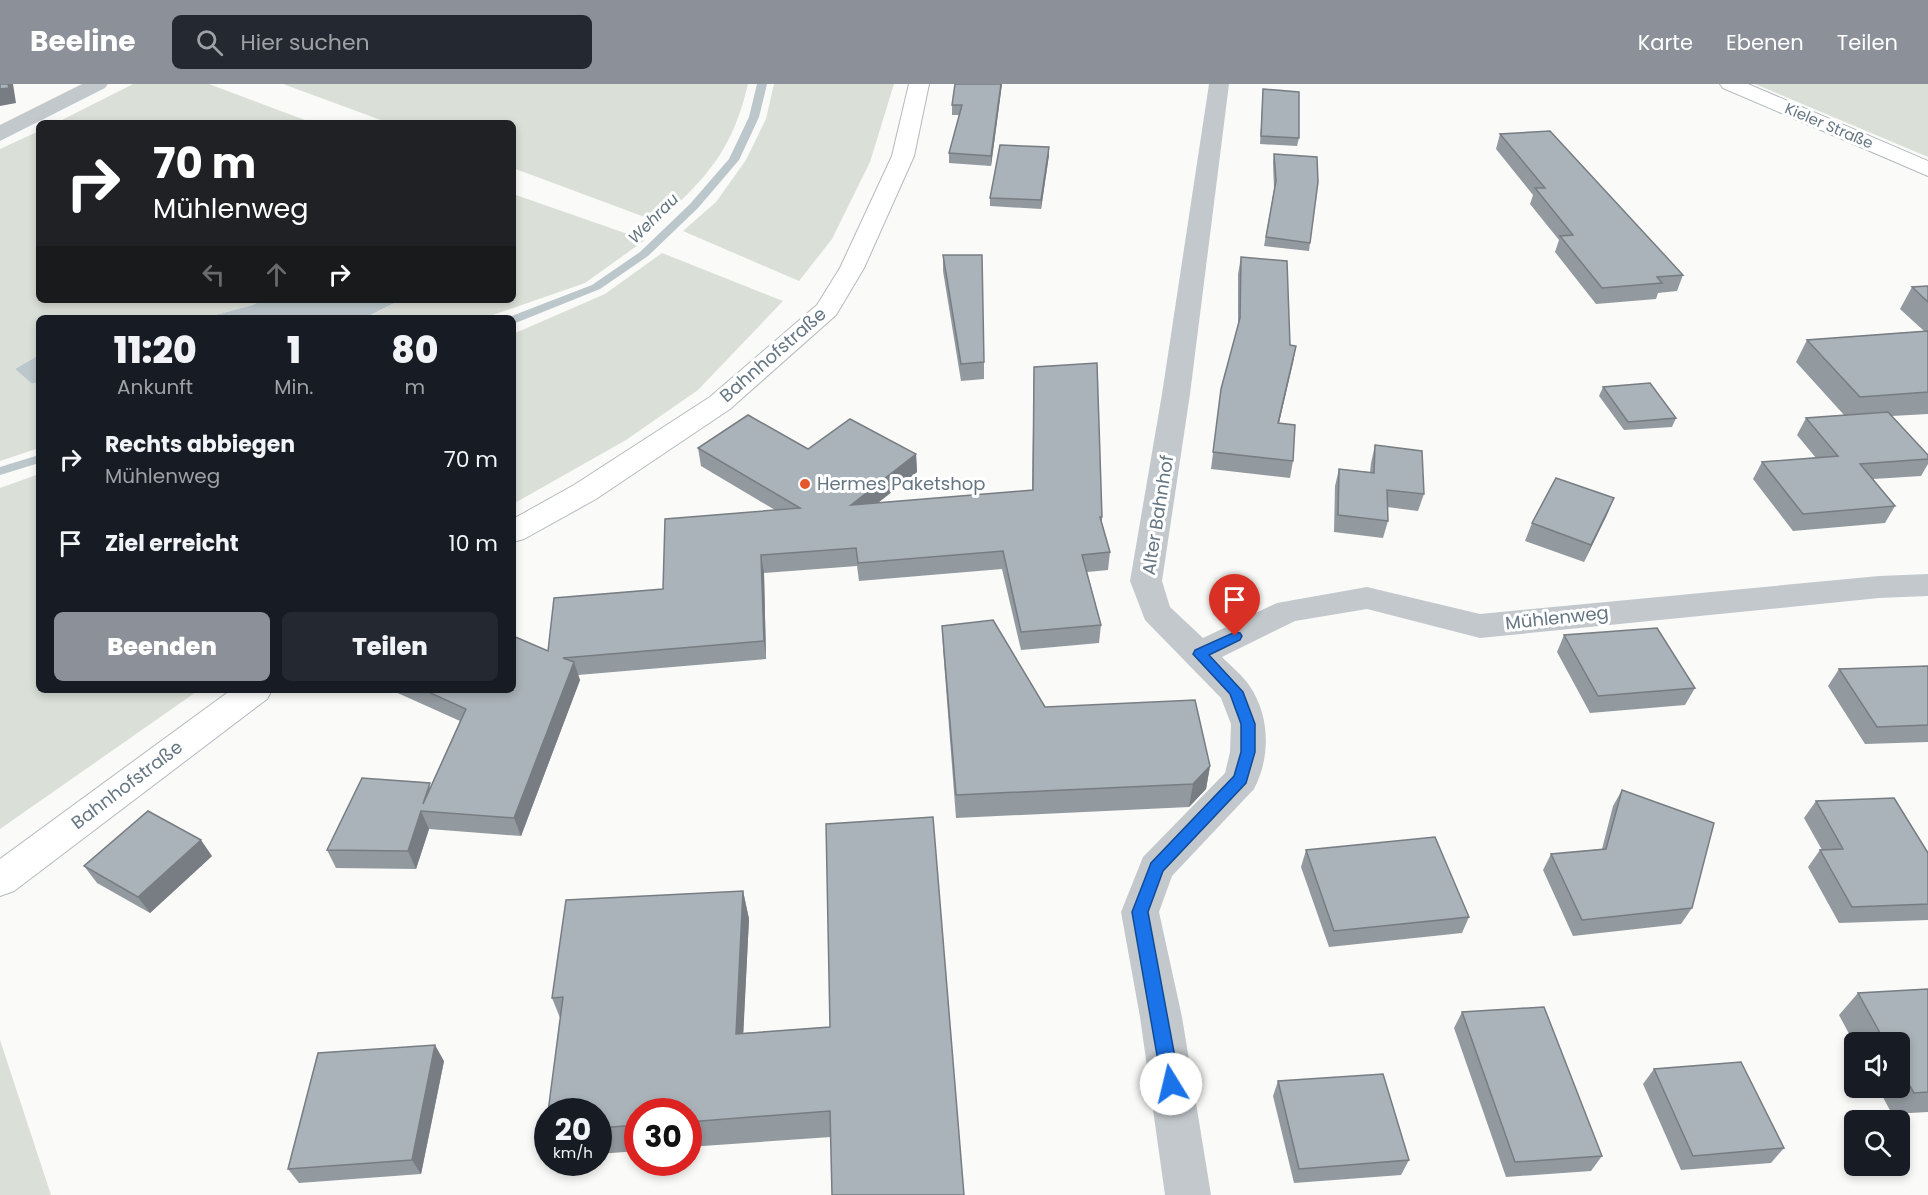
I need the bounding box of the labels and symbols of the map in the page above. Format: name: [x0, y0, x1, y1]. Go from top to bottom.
street label: Kieler Straße: [1782, 97, 1877, 154]
water label: Wehrau: [623, 188, 684, 249]
street label: Bahnhofstraße: [714, 301, 831, 408]
street label: Alter Bahnhof: [1136, 453, 1179, 577]
place label: Hermes Paketshop: [817, 471, 985, 496]
marker: Hermes Paketshop: [798, 477, 812, 491]
pin: [1209, 574, 1260, 636]
street label: Mühlenweg: [1504, 600, 1610, 635]
street label: Bahnhofstraße: [66, 734, 188, 835]
position arrow: [1139, 1052, 1203, 1116]
speed limit sign: 30: [624, 1098, 702, 1176]

